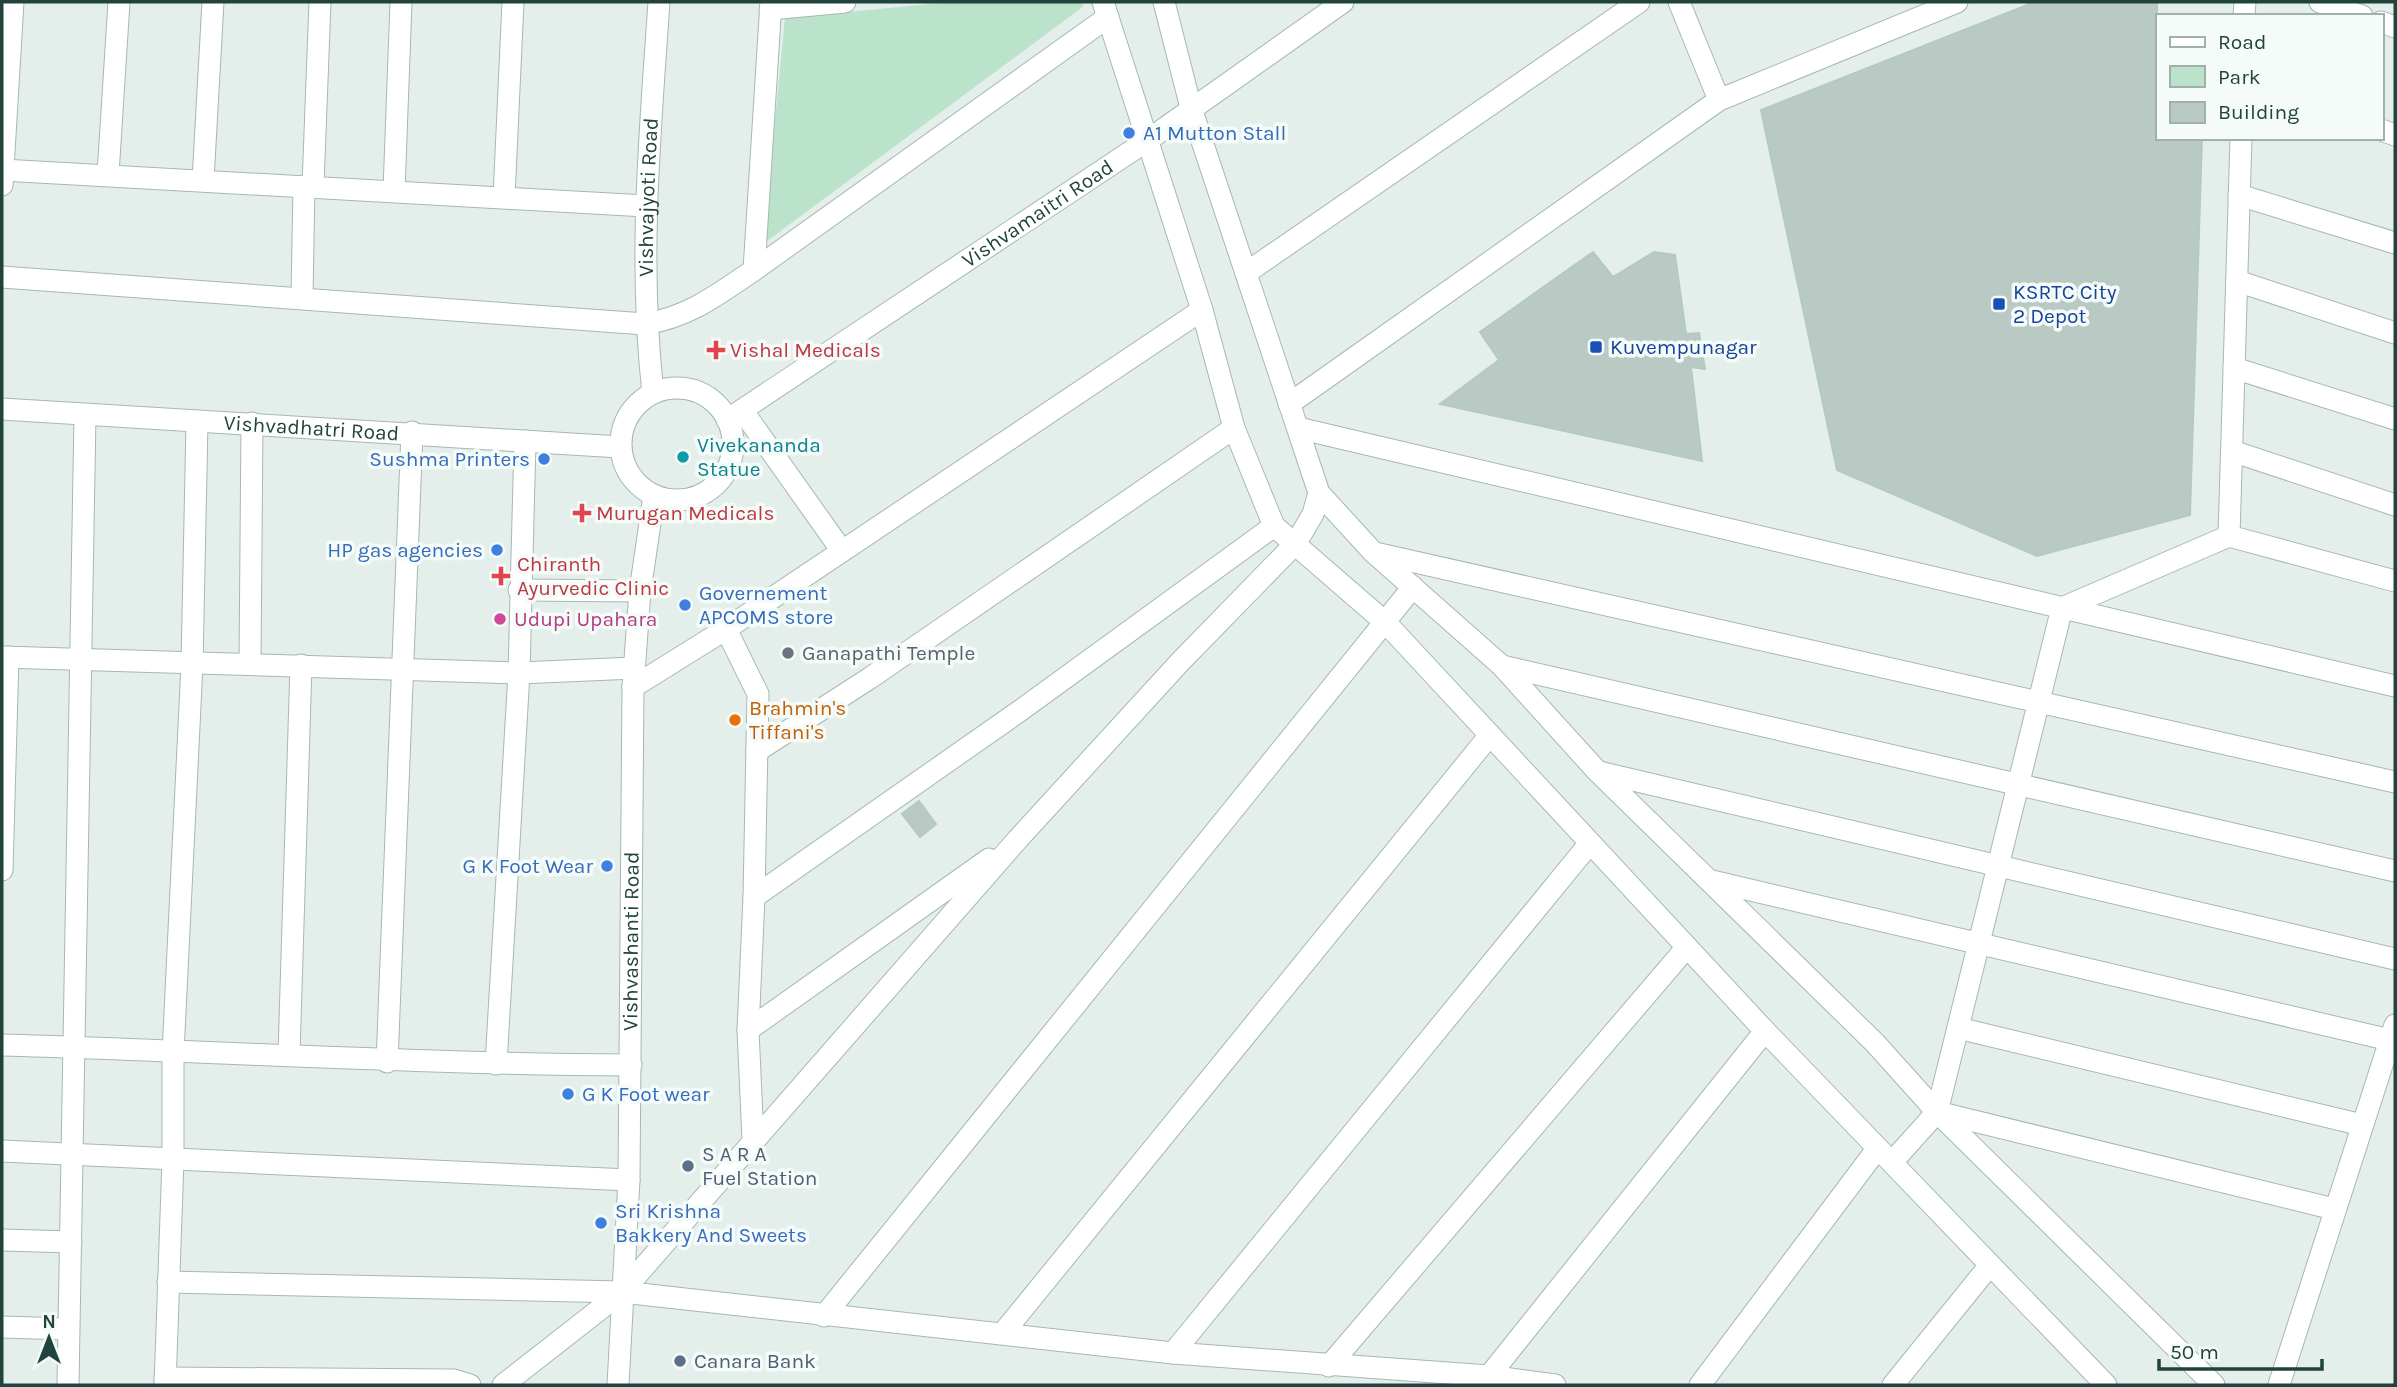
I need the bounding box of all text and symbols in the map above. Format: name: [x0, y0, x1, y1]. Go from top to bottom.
legend: [2156, 14, 2383, 140]
text: Road: [2218, 30, 2266, 54]
text: Park: [2218, 65, 2261, 89]
text: Building: [2218, 100, 2299, 124]
street label: Vishvajyoti Road: [634, 117, 663, 277]
place label: A1 Mutton Stall: [1143, 121, 1286, 145]
marker: A1 Mutton Stall: [1121, 125, 1137, 141]
street label: Vishvamaitri Road: [957, 155, 1118, 272]
place label: KSRTC City 2 Depot: [2013, 280, 2117, 328]
marker: KSRTC City 2 Depot: [1991, 296, 2007, 312]
place label: Kuvempunagar: [1610, 335, 1757, 359]
place label: Vishal Medicals: [730, 338, 881, 362]
marker: Kuvempunagar: [1588, 339, 1604, 355]
marker: Vishal Medicals: [708, 342, 724, 358]
street label: Vishvadhatri Road: [223, 411, 400, 445]
place label: Vivekananda Statue: [697, 433, 821, 481]
place label: Sushma Printers: [369, 447, 530, 471]
marker: Vivekananda Statue: [675, 449, 691, 465]
marker: Sushma Printers: [536, 451, 552, 467]
place label: Murugan Medicals: [596, 501, 774, 525]
marker: Murugan Medicals: [574, 505, 590, 521]
place label: HP gas agencies: [327, 538, 483, 562]
marker: HP gas agencies: [489, 542, 505, 558]
place label: Chiranth Ayurvedic Clinic: [517, 552, 669, 600]
marker: Chiranth Ayurvedic Clinic: [491, 566, 511, 586]
place label: Governement APCOMS store: [699, 581, 833, 629]
marker: Governement APCOMS store: [677, 597, 693, 613]
place label: Udupi Upahara: [514, 607, 657, 631]
marker: Udupi Upahara: [492, 611, 508, 627]
place label: Ganapathi Temple: [802, 641, 975, 665]
marker: Ganapathi Temple: [780, 645, 796, 661]
place label: Brahmin's Tiffani's: [749, 696, 846, 744]
marker: Brahmin's Tiffani's: [727, 712, 743, 728]
street label: Vishvashanti Road: [618, 851, 644, 1031]
place label: G K Foot Wear: [462, 854, 593, 878]
marker: G K Foot Wear: [599, 858, 615, 874]
place label: G K Foot wear: [582, 1082, 710, 1106]
marker: G K Foot wear: [560, 1086, 576, 1102]
place label: S A R A Fuel Station: [702, 1142, 817, 1190]
marker: S A R A Fuel Station: [680, 1158, 696, 1174]
place label: Sri Krishna Bakkery And Sweets: [615, 1199, 807, 1247]
marker: Sri Krishna Bakkery And Sweets: [593, 1215, 609, 1231]
north arrow: [14, 1303, 84, 1373]
text: N: [42, 1311, 56, 1333]
scale bar: [2159, 1328, 2322, 1372]
text: 50 m: [2170, 1340, 2219, 1364]
place label: Canara Bank: [694, 1349, 816, 1373]
marker: Canara Bank: [672, 1353, 688, 1369]

